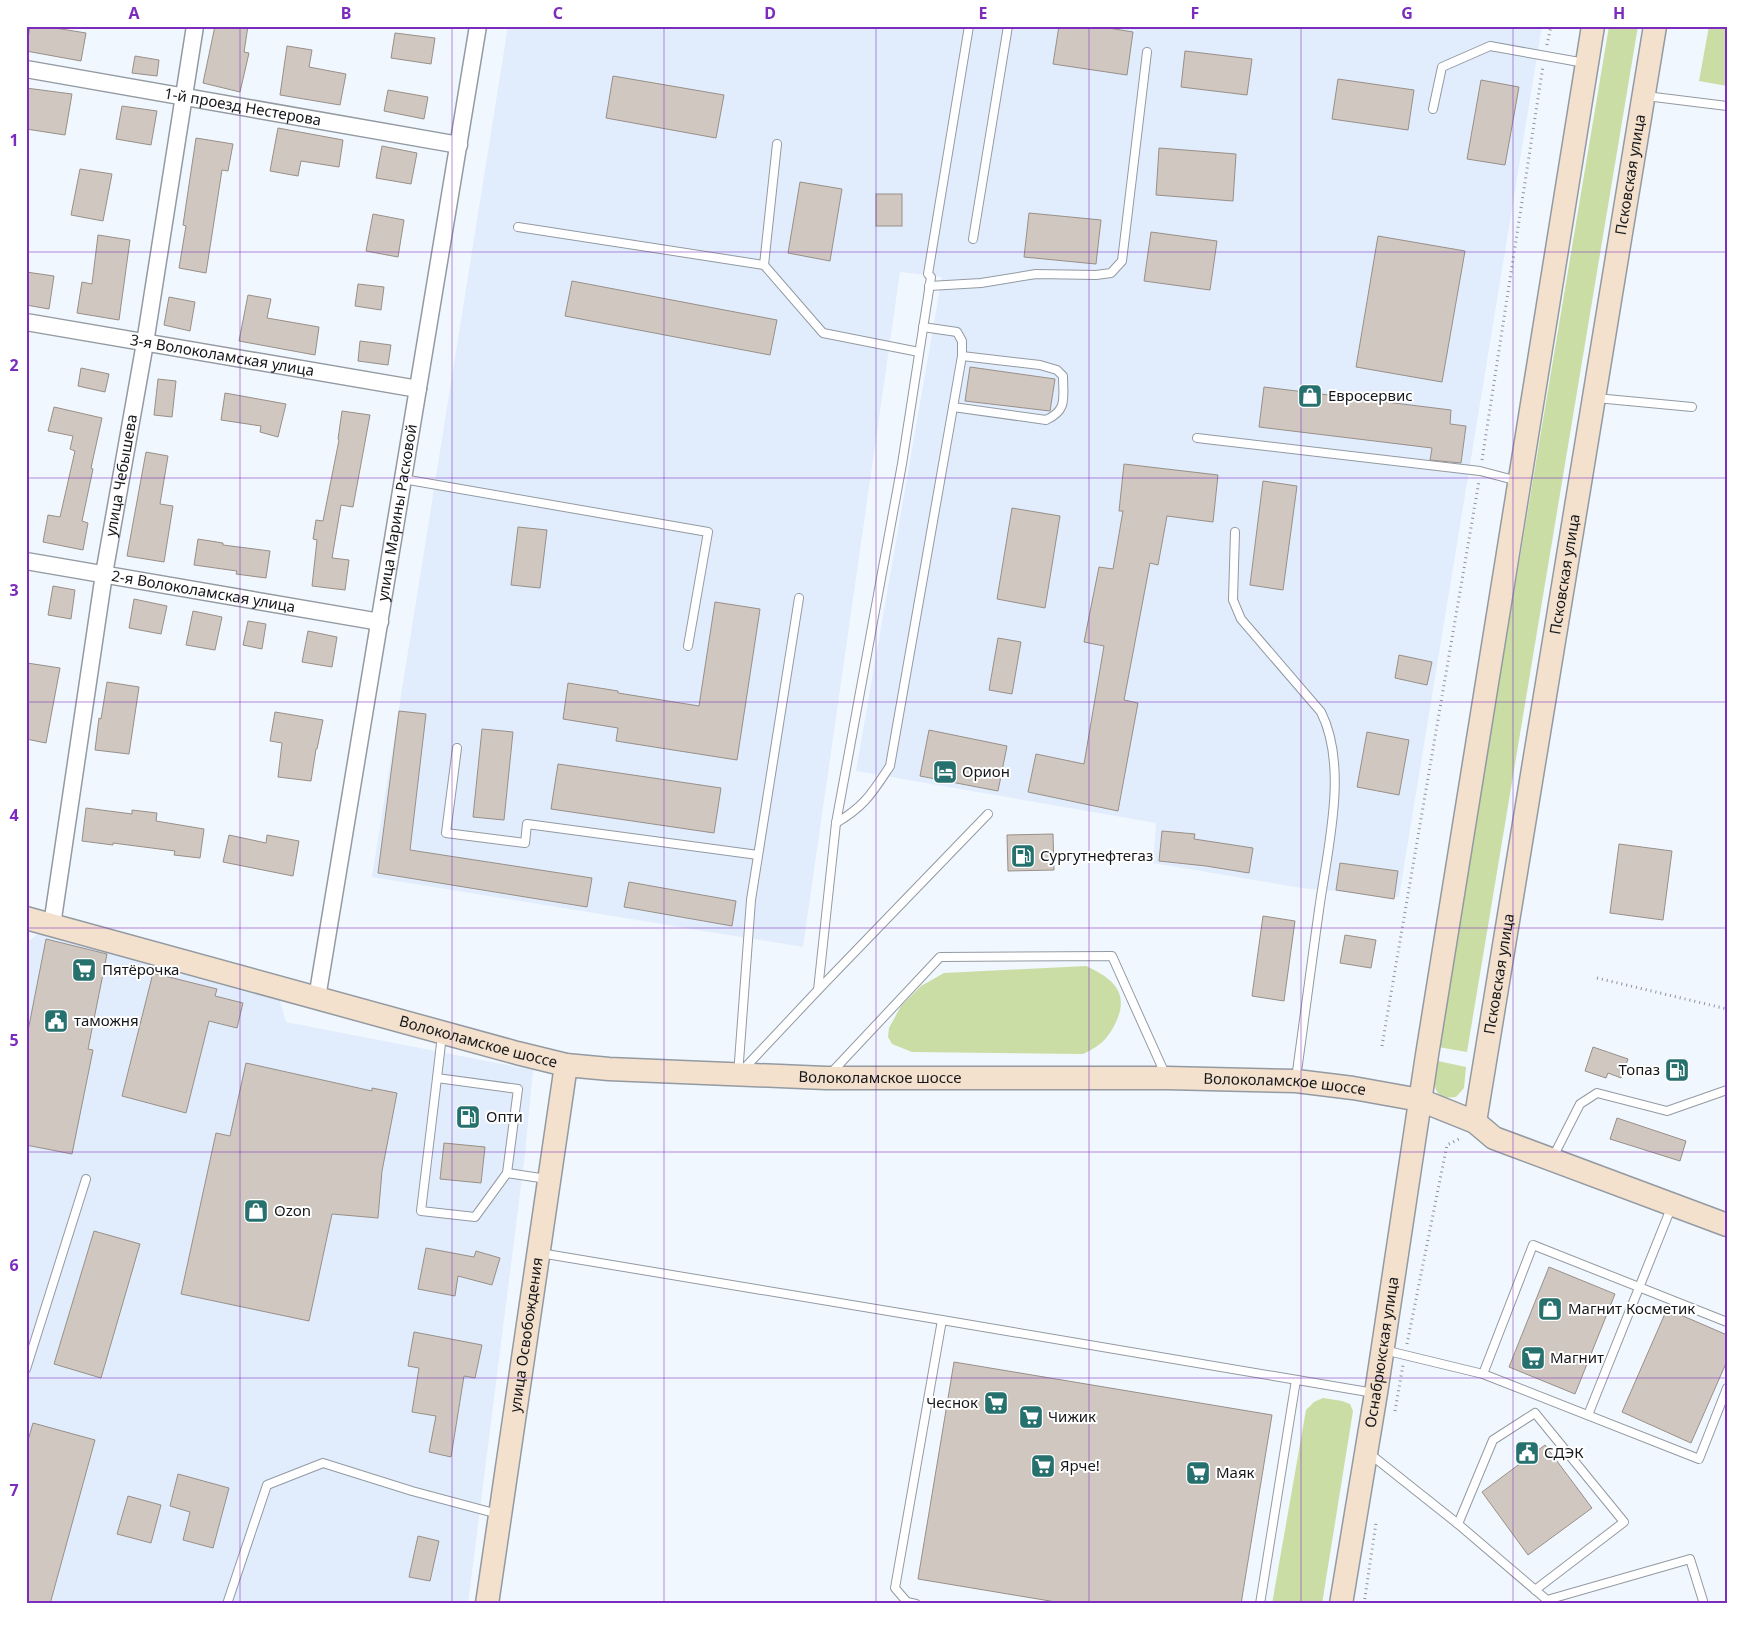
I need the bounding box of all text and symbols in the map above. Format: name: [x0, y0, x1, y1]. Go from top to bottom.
text: A: [128, 2, 140, 24]
text: B: [341, 2, 351, 24]
text: C: [553, 2, 563, 24]
text: D: [764, 2, 776, 24]
text: E: [979, 2, 988, 24]
text: F: [1191, 2, 1199, 24]
text: G: [1401, 2, 1413, 24]
text: H: [1613, 2, 1625, 24]
street label: 1-й проезд Нестерова: [163, 82, 323, 130]
street label: Псковская улица: [1610, 113, 1649, 236]
text: 1: [9, 129, 19, 151]
street label: 3-я Волоколамская улица: [129, 329, 316, 380]
text: 2: [9, 354, 19, 376]
shop icon: Евросервис: [1297, 383, 1323, 409]
place label: Евросервис: [1328, 385, 1413, 405]
street label: улица Чебышева: [100, 413, 141, 538]
street label: улица Марины Расковой: [372, 422, 421, 602]
street label: Псковская улица: [1544, 512, 1584, 636]
street label: 2-я Волоколамская улица: [110, 565, 297, 616]
text: 3: [9, 579, 19, 601]
hotel icon: Орион: [932, 759, 958, 785]
place label: Орион: [962, 761, 1010, 781]
text: 4: [9, 804, 19, 826]
fuel station icon: Сургутнефтегаз: [1010, 843, 1036, 869]
place label: Сургутнефтегаз: [1040, 845, 1153, 865]
street label: Псковская улица: [1479, 912, 1518, 1036]
supermarket icon: Пятёрочка: [71, 957, 97, 983]
place label: Пятёрочка: [102, 959, 179, 979]
public building icon: таможня: [43, 1008, 69, 1034]
place label: таможня: [74, 1010, 139, 1030]
street label: Волоколамское шоссе: [397, 1010, 560, 1072]
text: 5: [9, 1029, 19, 1051]
fuel station icon: Топаз: [1664, 1057, 1690, 1083]
place label: Топаз: [1619, 1059, 1660, 1079]
street label: Волоколамское шоссе: [798, 1066, 961, 1087]
street label: Волоколамское шоссе: [1203, 1068, 1368, 1099]
fuel station icon: Опти: [455, 1104, 481, 1130]
place label: Опти: [486, 1106, 523, 1126]
shop icon: Ozon: [243, 1198, 269, 1224]
place label: Ozon: [274, 1200, 311, 1220]
text: 6: [9, 1254, 19, 1276]
street label: улица Освобождения: [504, 1256, 547, 1413]
street label: Оснабрюкская улица: [1359, 1275, 1402, 1429]
shop icon: Магнит Косметик: [1537, 1296, 1563, 1322]
place label: Магнит Косметик: [1568, 1298, 1695, 1318]
supermarket icon: Магнит: [1520, 1345, 1546, 1371]
place label: Магнит: [1550, 1347, 1604, 1367]
supermarket icon: Чеснок: [983, 1390, 1009, 1416]
place label: Чеснок: [926, 1392, 978, 1412]
supermarket icon: Чижик: [1018, 1404, 1044, 1430]
place label: Чижик: [1048, 1406, 1096, 1426]
public building icon: СДЭК: [1514, 1440, 1540, 1466]
place label: СДЭК: [1544, 1442, 1584, 1462]
supermarket icon: Ярче!: [1030, 1453, 1056, 1479]
place label: Ярче!: [1060, 1455, 1100, 1475]
supermarket icon: Маяк: [1185, 1460, 1211, 1486]
place label: Маяк: [1216, 1462, 1255, 1482]
text: 7: [9, 1479, 19, 1501]

